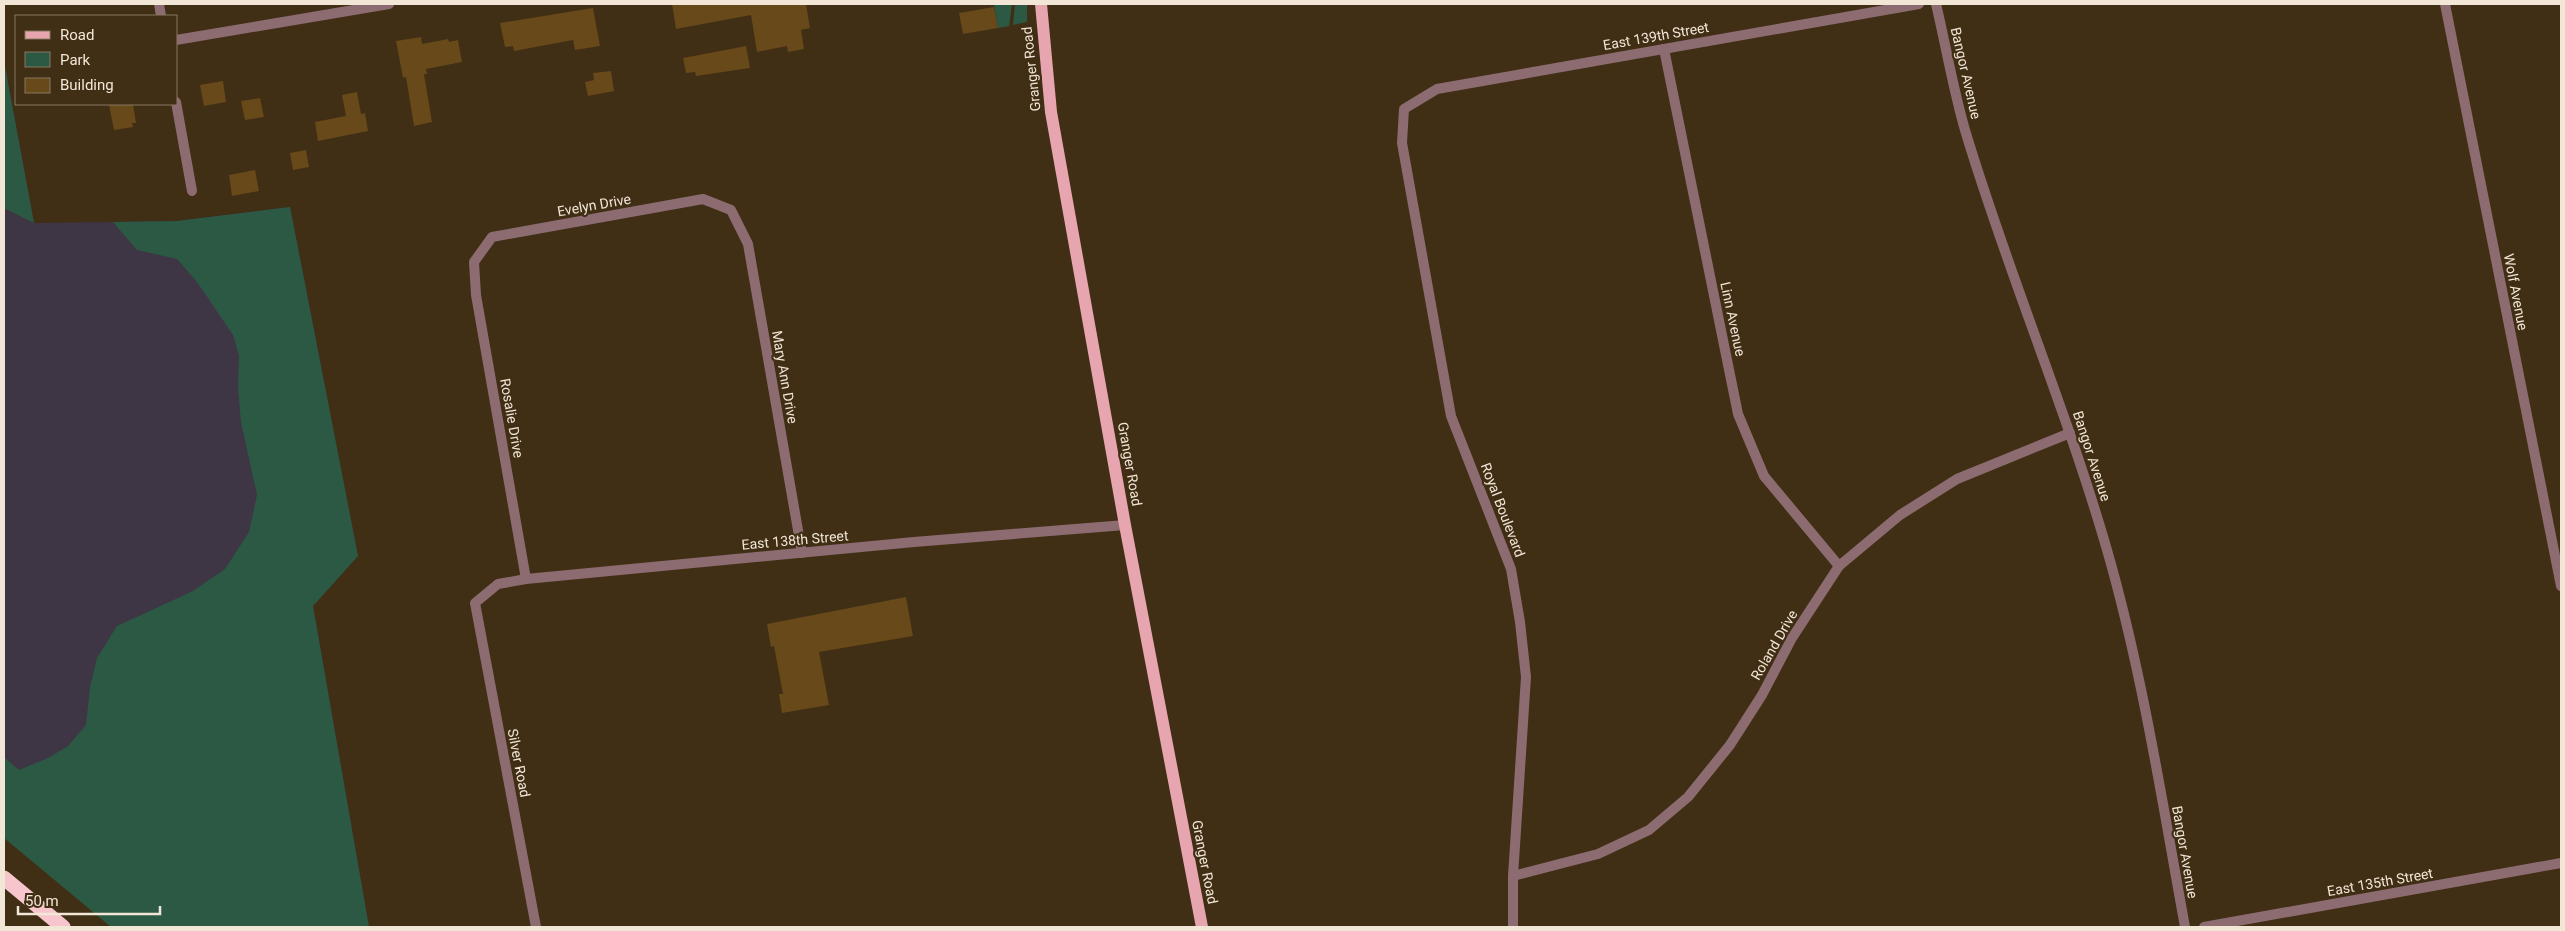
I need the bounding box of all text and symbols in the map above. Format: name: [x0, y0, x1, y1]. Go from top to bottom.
legend: [15, 15, 178, 105]
street label: East 139th Street: [1602, 19, 1711, 53]
street label: Bangor Avenue: [1948, 25, 1984, 121]
text: Road: [60, 26, 94, 44]
street label: Granger Road: [1019, 26, 1043, 112]
text: Park: [60, 51, 91, 69]
text: Building: [60, 76, 114, 94]
street label: Evelyn Drive: [556, 191, 632, 219]
street label: Wolf Avenue: [2501, 252, 2531, 332]
street label: Linn Avenue: [1717, 280, 1749, 358]
street label: Mary Ann Drive: [769, 329, 801, 425]
street label: Rosalie Drive: [497, 377, 527, 459]
street label: Bangor Avenue: [2070, 409, 2114, 503]
street label: Granger Road: [1115, 421, 1145, 507]
street label: Royal Boulevard: [1478, 461, 1528, 559]
street label: East 138th Street: [741, 527, 849, 553]
street label: Roland Drive: [1748, 607, 1800, 683]
street label: Silver Road: [505, 727, 533, 799]
street label: Bangor Avenue: [2169, 804, 2201, 900]
street label: Granger Road: [1189, 819, 1221, 905]
street label: East 135th Street: [2326, 865, 2435, 899]
scale bar: [18, 884, 160, 916]
text: 50 m: [25, 892, 59, 910]

